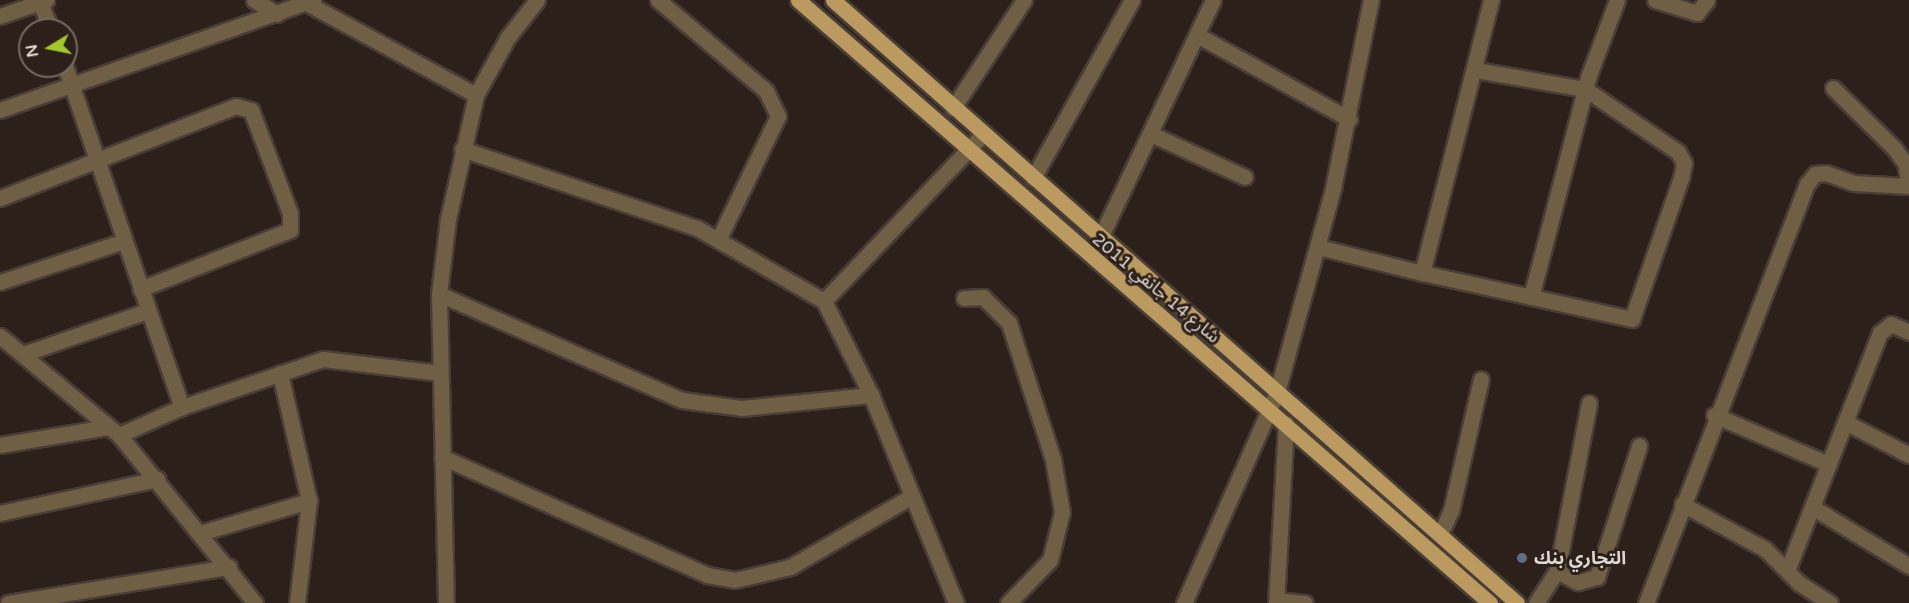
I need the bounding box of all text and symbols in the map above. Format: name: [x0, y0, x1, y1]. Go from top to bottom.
north arrow: [18, 18, 78, 78]
text: N: [21, 43, 43, 59]
street label: شارع 14 جانفي 2011: [1088, 228, 1224, 348]
place label: التجاري بنك: [1534, 547, 1626, 569]
marker: التجاري بنك: [1515, 551, 1529, 565]

